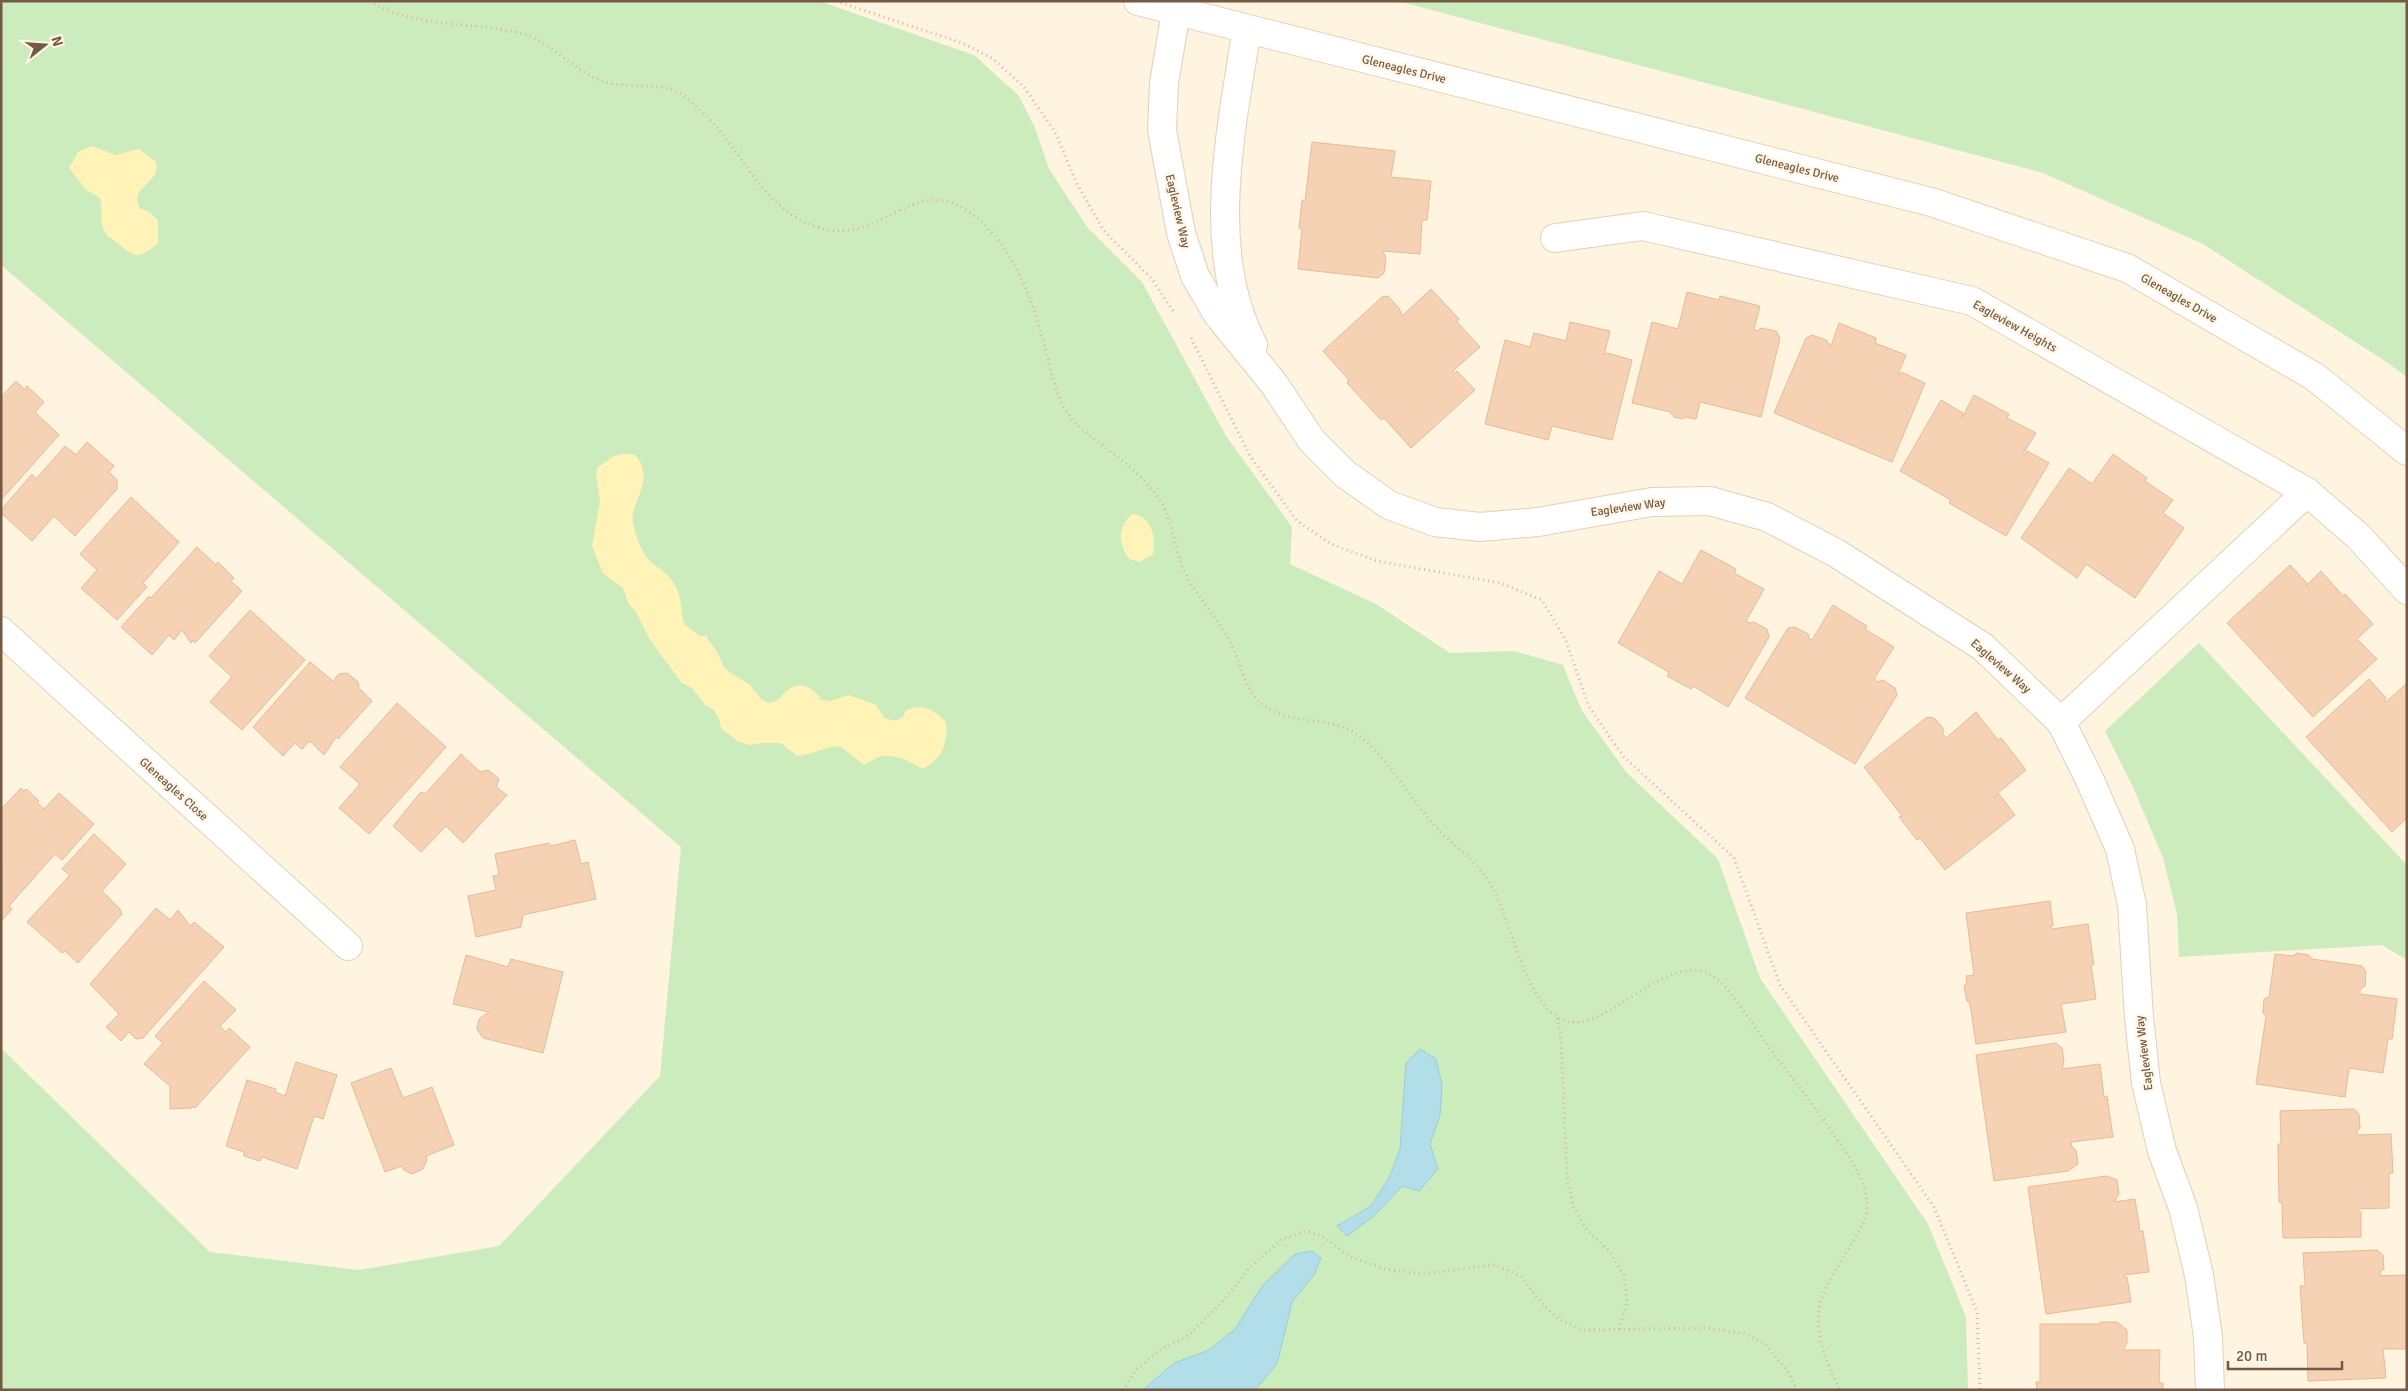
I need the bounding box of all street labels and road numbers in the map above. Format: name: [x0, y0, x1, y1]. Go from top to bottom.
street label: Gleneagles Drive: [1360, 52, 1448, 87]
street label: Gleneagles Drive: [1753, 151, 1841, 186]
street label: Eagleview Way: [1162, 173, 1193, 250]
street label: Gleneagles Drive: [2138, 270, 2220, 326]
street label: Eagleview Heights: [1970, 297, 2059, 356]
street label: Eagleview Way: [1590, 495, 1667, 520]
street label: Eagleview Way: [1967, 636, 2034, 697]
street label: Gleneagles Close: [136, 755, 211, 824]
street label: Eagleview Way: [2132, 1014, 2157, 1091]

